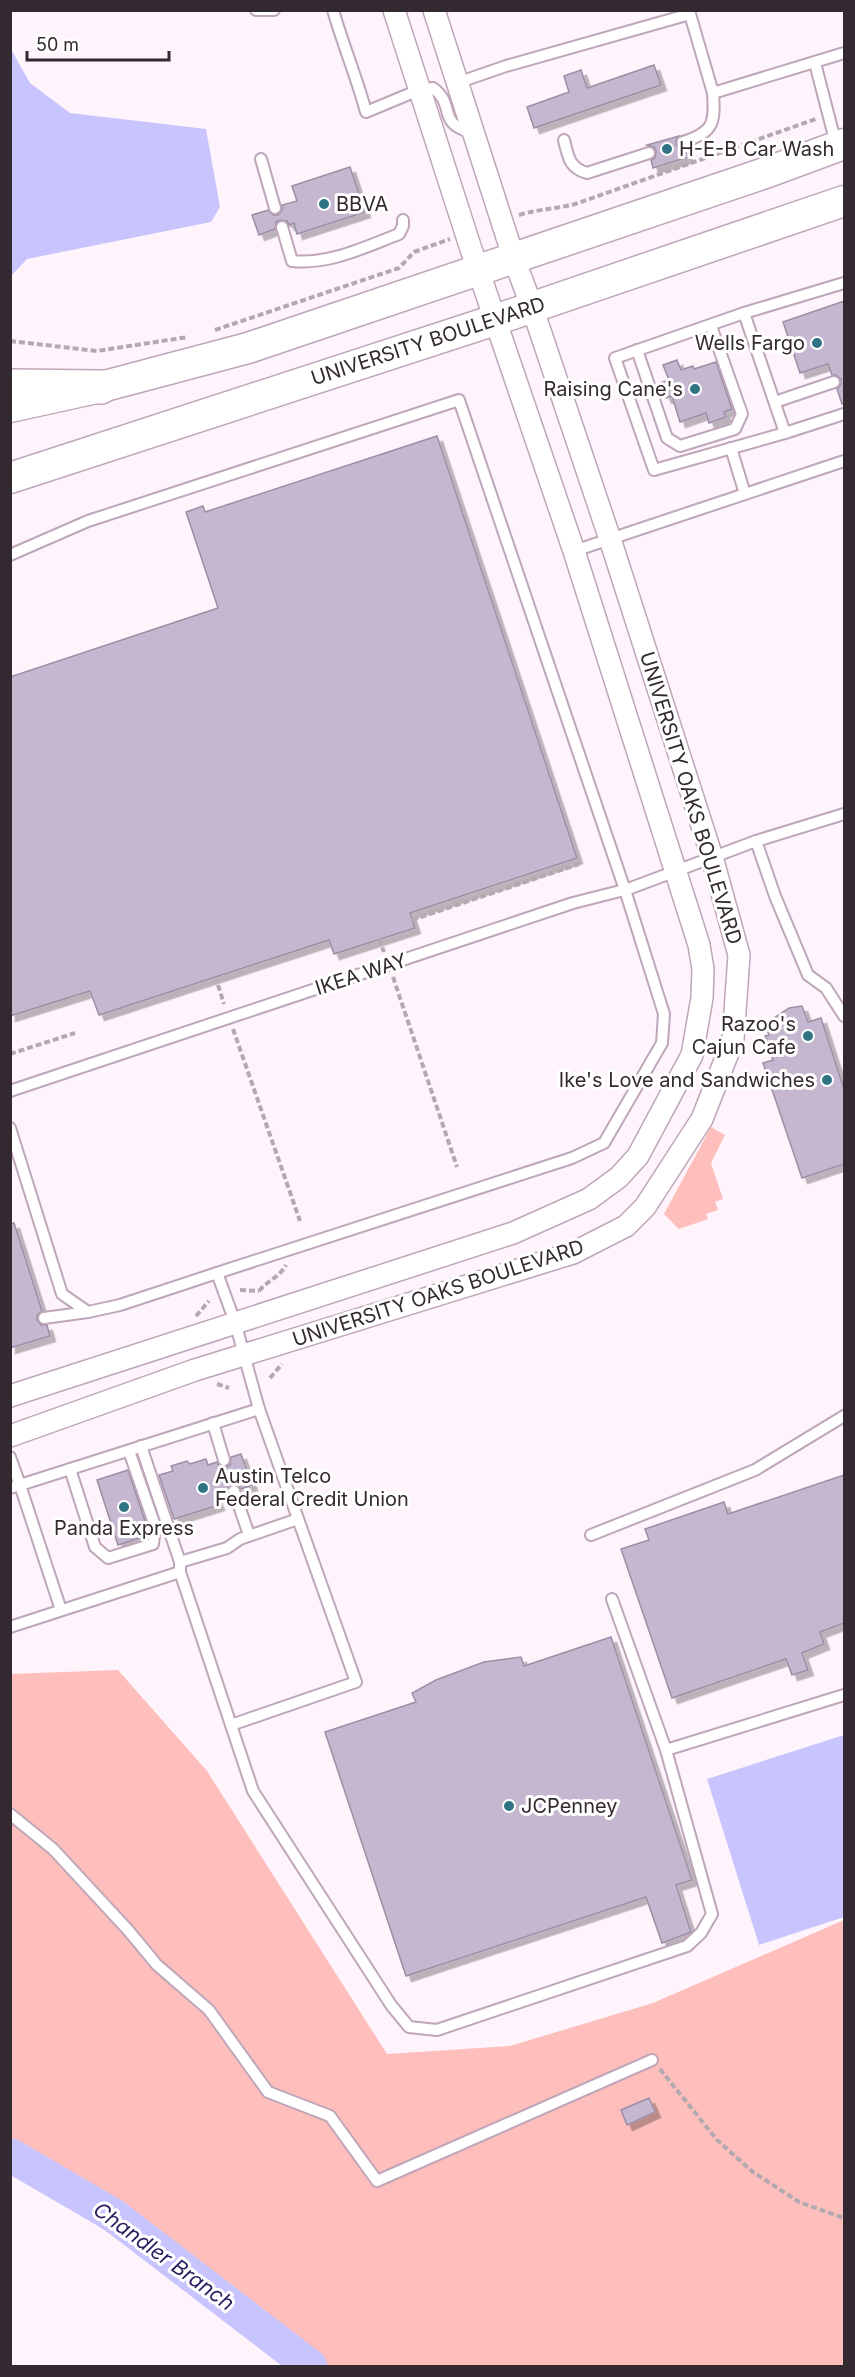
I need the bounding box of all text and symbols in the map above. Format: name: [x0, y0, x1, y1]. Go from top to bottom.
scale bar: [27, 24, 170, 62]
text: 50 m: [36, 34, 79, 55]
place label: H-E-B Car Wash: [679, 137, 834, 161]
marker: H-E-B Car Wash: [660, 142, 674, 156]
place label: BBVA: [336, 192, 389, 216]
marker: BBVA: [317, 197, 331, 211]
street label: UNIVERSITY BOULEVARD: [308, 292, 548, 390]
place label: Wells Fargo: [695, 331, 805, 355]
marker: Wells Fargo: [810, 336, 824, 350]
place label: Raising Cane's: [543, 377, 683, 401]
marker: Raising Cane's: [688, 382, 702, 396]
street label: UNIVERSITY OAKS BOULEVARD: [635, 649, 747, 947]
street label: IKEA WAY: [312, 948, 410, 1000]
place label: Razoo's Cajun Cafe: [692, 1012, 796, 1059]
marker: Razoo's Cajun Cafe: [801, 1029, 815, 1043]
place label: Ike's Love and Sandwiches: [559, 1068, 815, 1092]
marker: Ike's Love and Sandwiches: [820, 1073, 834, 1087]
street label: UNIVERSITY OAKS BOULEVARD: [289, 1234, 587, 1352]
place label: Austin Telco Federal Credit Union: [215, 1464, 409, 1511]
marker: Austin Telco Federal Credit Union: [196, 1481, 210, 1495]
marker: Panda Express: [117, 1500, 131, 1514]
place label: Panda Express: [54, 1516, 194, 1540]
place label: JCPenney: [521, 1794, 618, 1818]
marker: JCPenney: [502, 1799, 516, 1813]
water label: Chandler Branch: [89, 2197, 239, 2315]

